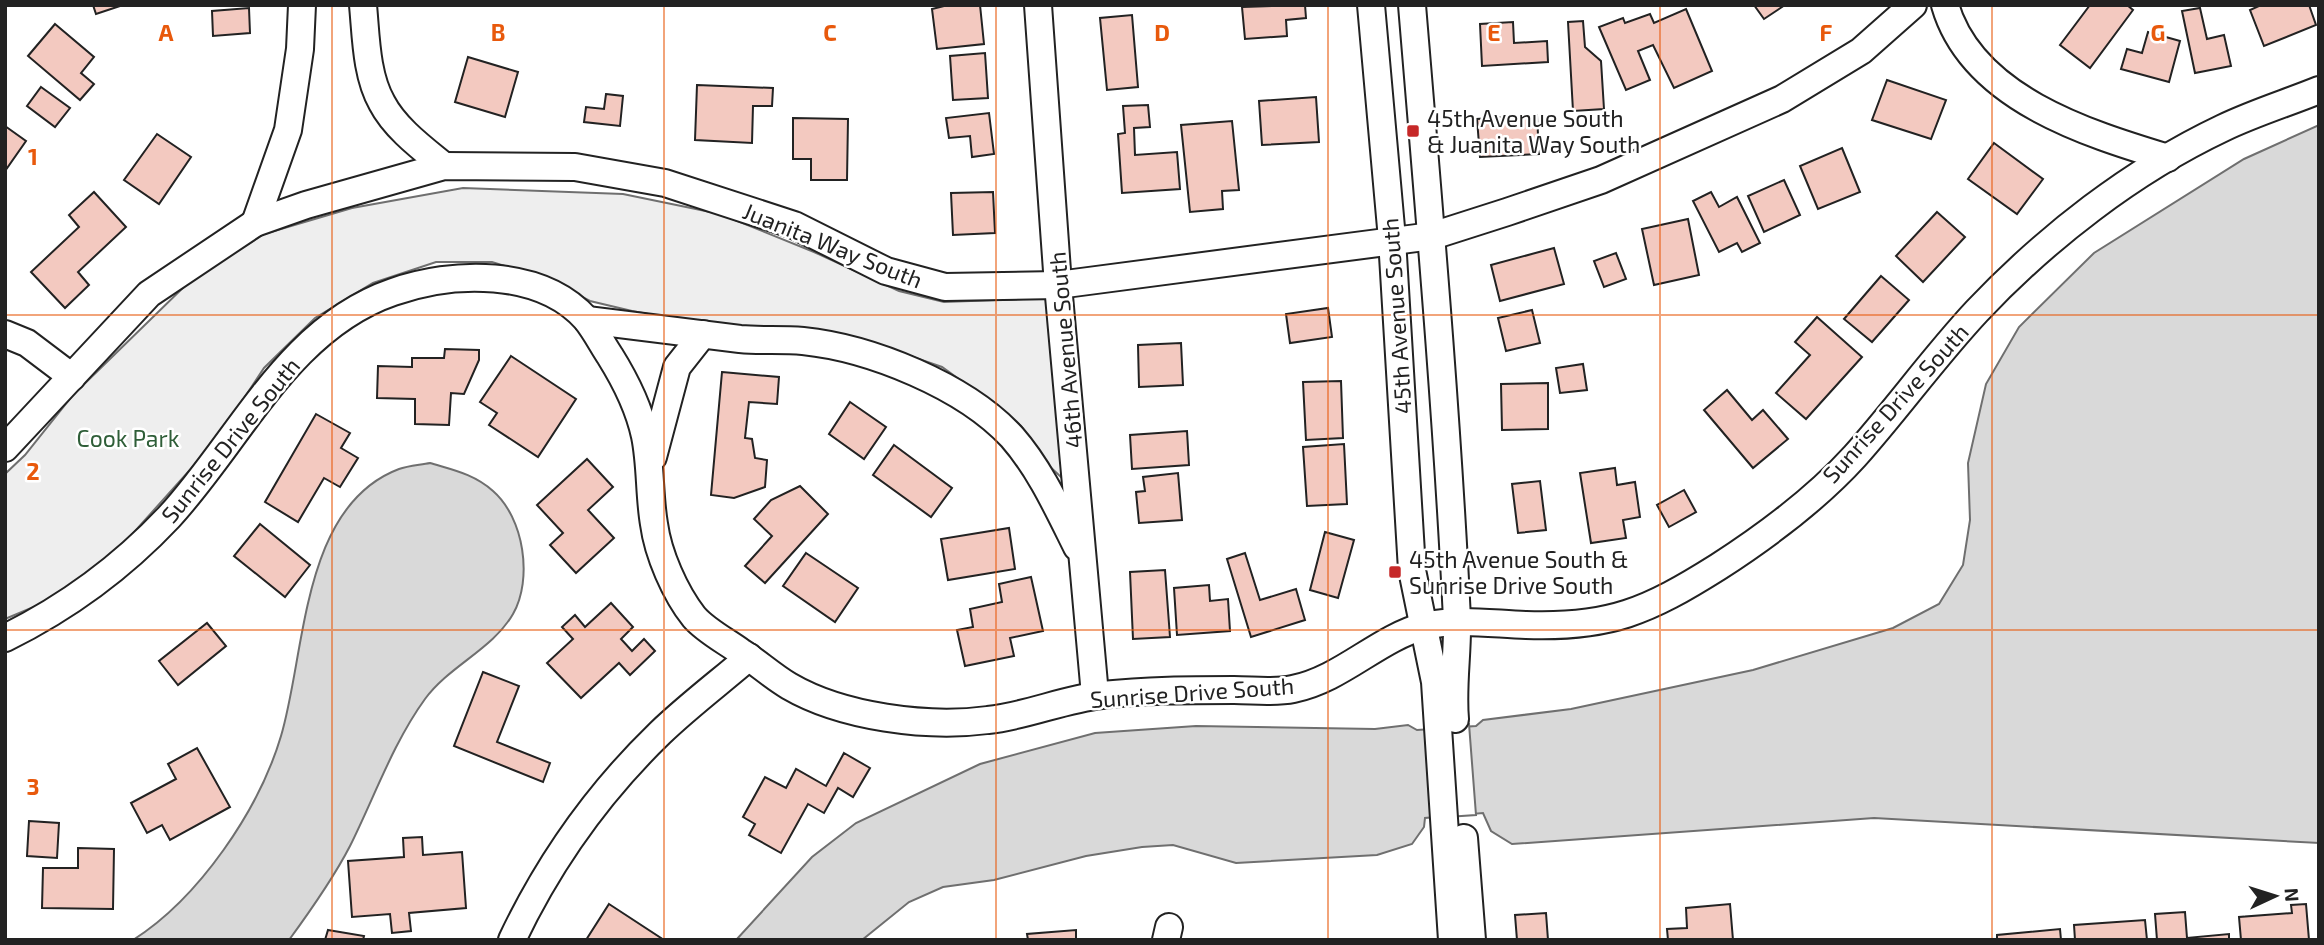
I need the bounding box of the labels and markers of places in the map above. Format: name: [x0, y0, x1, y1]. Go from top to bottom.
place label: 45th Avenue South & Juanita Way South: [1427, 104, 1640, 158]
marker: 45th Avenue South & Juanita Way South: [1405, 123, 1421, 139]
place label: 45th Avenue South & Sunrise Drive South: [1409, 545, 1628, 599]
marker: 45th Avenue South & Sunrise Drive South: [1387, 564, 1403, 580]

